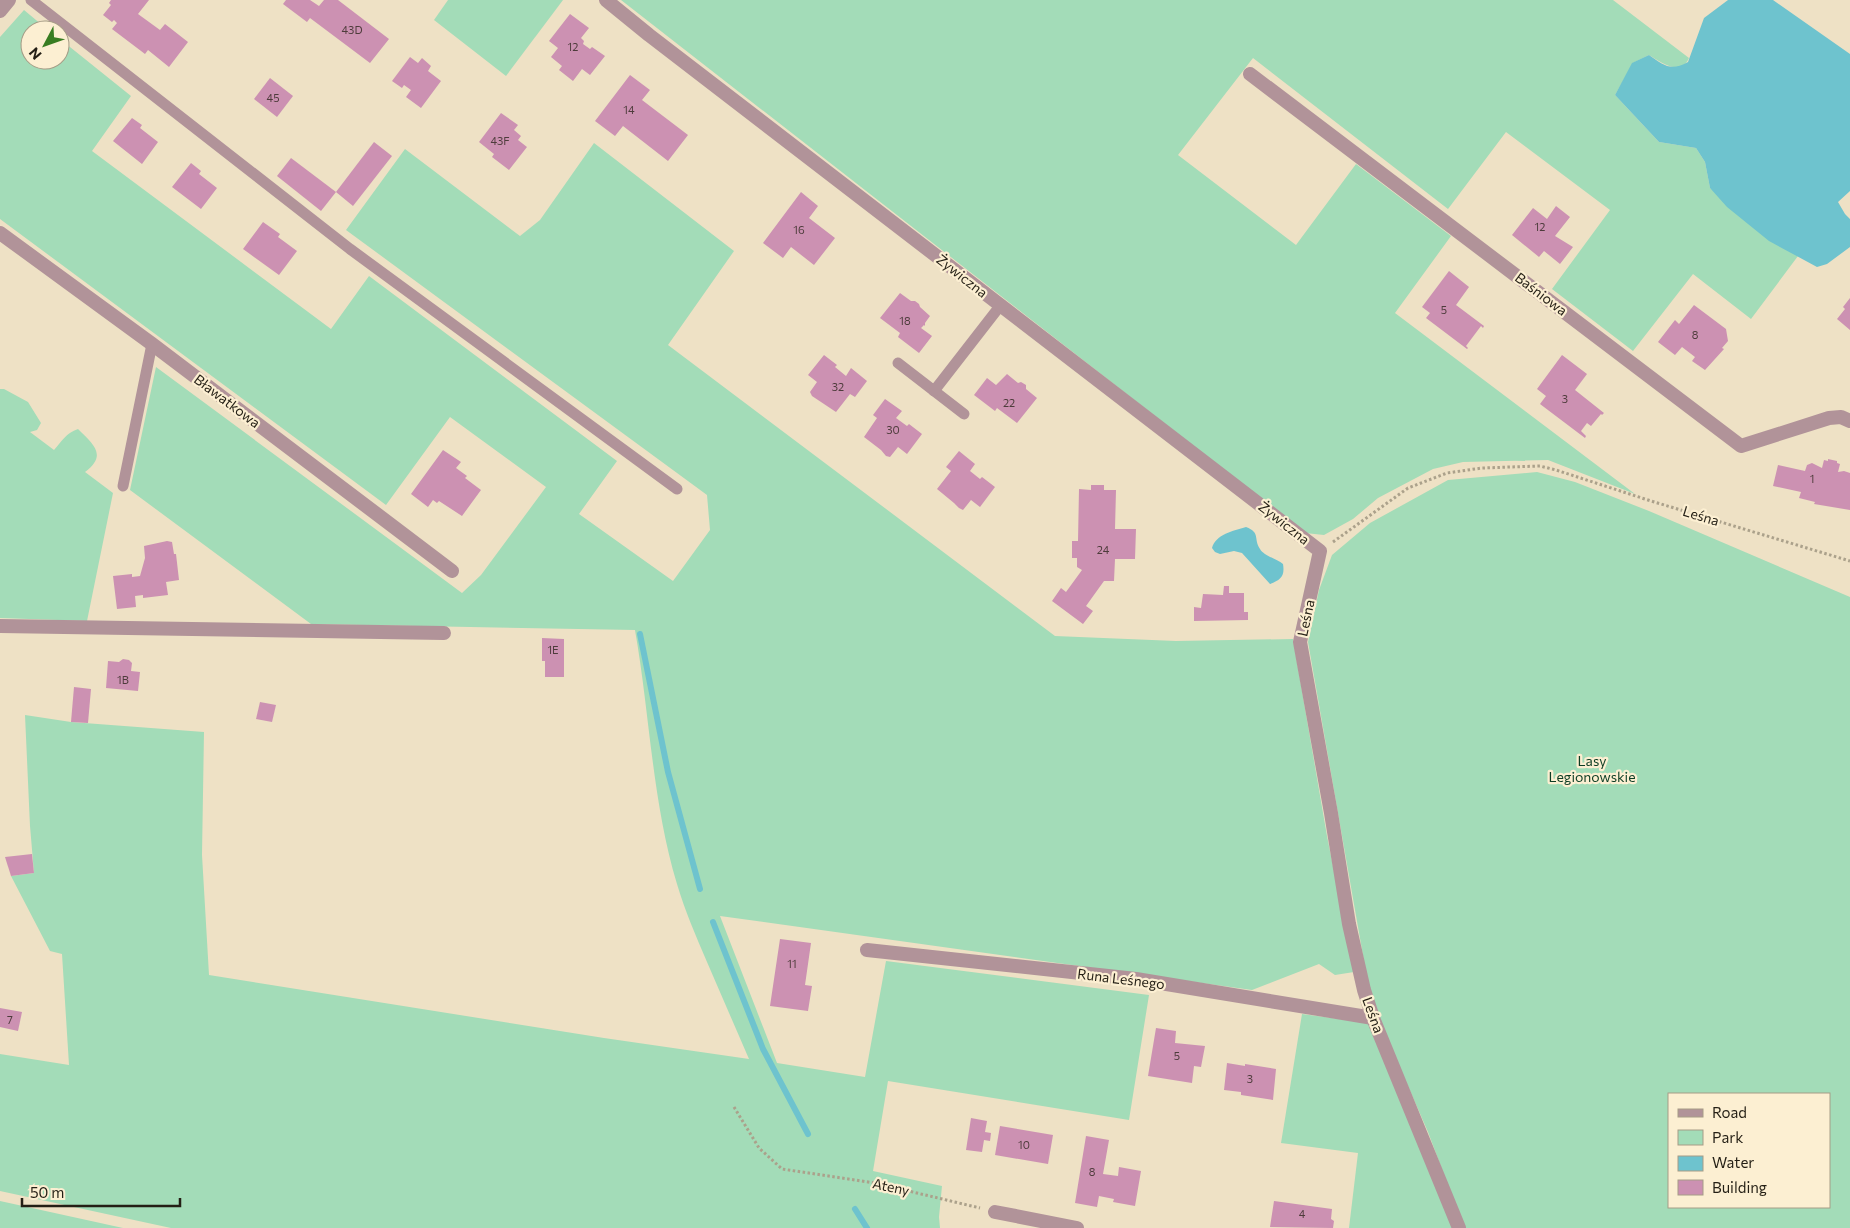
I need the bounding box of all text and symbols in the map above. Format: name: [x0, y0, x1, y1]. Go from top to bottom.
north arrow: [20, 20, 70, 70]
house number: 43D: [342, 23, 362, 36]
house number: 12: [568, 40, 578, 53]
text: N: [25, 44, 45, 63]
house number: 45: [267, 91, 279, 104]
house number: 14: [623, 103, 635, 116]
house number: 43F: [490, 134, 510, 147]
house number: 12: [1535, 220, 1545, 233]
house number: 16: [793, 223, 805, 236]
street label: Żywiczna: [933, 250, 991, 301]
street label: Baśniowa: [1512, 268, 1571, 319]
house number: 5: [1441, 303, 1447, 316]
house number: 18: [899, 314, 911, 327]
house number: 8: [1692, 328, 1699, 341]
street label: Bławatkowa: [191, 370, 264, 431]
house number: 32: [832, 380, 844, 393]
house number: 3: [1562, 392, 1568, 405]
house number: 22: [1003, 396, 1015, 409]
house number: 30: [886, 423, 900, 436]
house number: 1: [1810, 472, 1814, 485]
street label: Żywiczna: [1255, 497, 1313, 548]
street label: Leśna: [1681, 502, 1721, 529]
house number: 24: [1097, 543, 1110, 556]
street label: Leśna: [1293, 598, 1318, 638]
house number: 1E: [547, 643, 559, 656]
house number: 1B: [117, 673, 129, 686]
park label: Lasy Legionowskie: [1548, 752, 1636, 785]
house number: 11: [787, 957, 797, 970]
street label: Runa Leśnego: [1076, 965, 1166, 992]
street label: Leśna: [1359, 994, 1388, 1035]
house number: 7: [7, 1013, 13, 1026]
house number: 5: [1174, 1049, 1180, 1062]
house number: 3: [1247, 1072, 1253, 1085]
legend: [1668, 1093, 1830, 1208]
text: Road: [1712, 1103, 1747, 1121]
text: Park: [1712, 1128, 1743, 1146]
house number: 10: [1018, 1138, 1030, 1151]
text: Water: [1712, 1153, 1754, 1171]
house number: 8: [1089, 1165, 1096, 1178]
street label: Ateny: [871, 1174, 911, 1199]
scale bar: [22, 1176, 180, 1208]
text: Building: [1712, 1178, 1767, 1196]
text: 50 m: [30, 1183, 64, 1201]
house number: 4: [1299, 1207, 1306, 1220]

